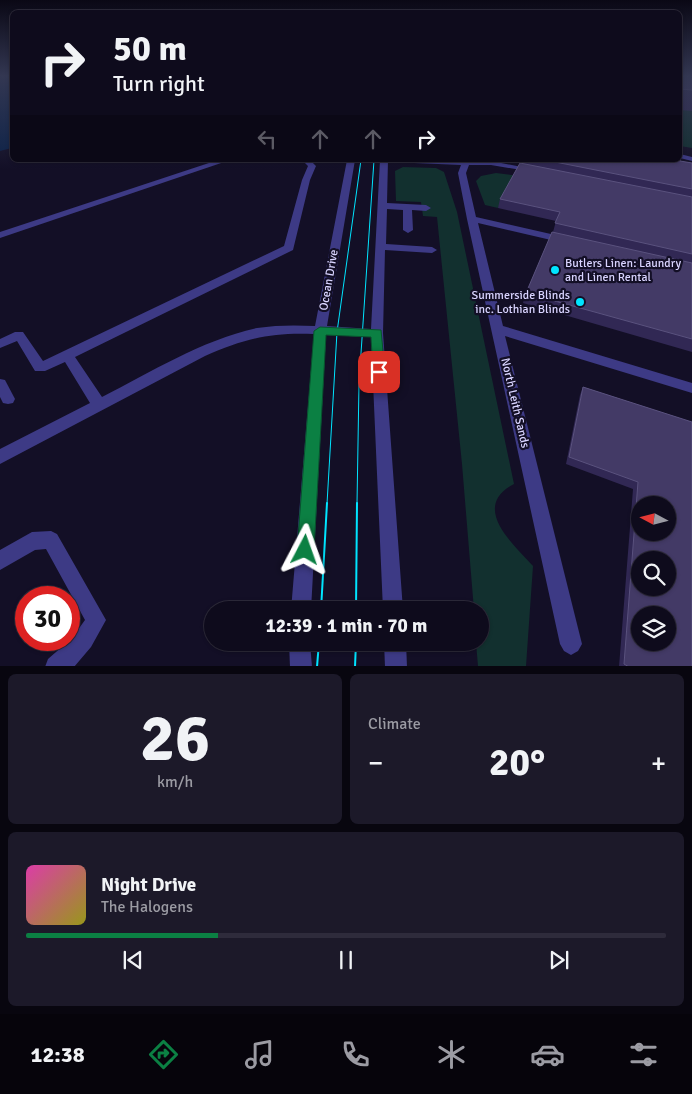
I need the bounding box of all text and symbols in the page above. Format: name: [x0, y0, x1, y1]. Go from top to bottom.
text: 50 m: [113, 27, 187, 70]
icon: right: [30, 30, 95, 95]
text: Turn right: [113, 70, 205, 97]
icon: left: [253, 125, 281, 153]
icon: ahead: [306, 125, 334, 153]
icon: ahead: [359, 125, 387, 153]
icon: right: [412, 125, 440, 153]
street label: Ocean Drive: [316, 248, 342, 312]
place label: Butlers Linen: Laundry and Linen Rental: [565, 256, 681, 285]
marker: Butlers Linen: Laundry and Linen Rental: [549, 264, 561, 276]
place label: Summerside Blinds inc. Lothian Blinds: [472, 288, 570, 317]
marker: Summerside Blinds inc. Lothian Blinds: [574, 296, 586, 308]
pin: [358, 351, 400, 393]
street label: North Leith Sands: [497, 357, 533, 449]
icon: arrive: [365, 358, 393, 386]
north arrow: [631, 496, 676, 541]
map controls: [631, 496, 676, 651]
position arrow: [278, 523, 330, 575]
button: search: [631, 551, 676, 596]
speed limit sign: 30: [15, 586, 80, 651]
button: layers: [631, 606, 676, 651]
text: 12:39 · 1 min · 70 m: [266, 614, 427, 638]
text: 26: [140, 699, 210, 779]
text: Climate: [368, 714, 421, 734]
text: 20°: [489, 739, 545, 786]
text: −: [368, 746, 383, 780]
text: +: [651, 746, 666, 780]
text: km/h: [157, 772, 193, 792]
text: Night Drive: [101, 873, 196, 897]
text: The Halogens: [101, 897, 193, 917]
icon: previous: [119, 946, 147, 974]
icon: pause: [332, 946, 360, 974]
icon: next: [545, 946, 573, 974]
icon: directions: [146, 1037, 181, 1072]
icon: music: [242, 1037, 277, 1072]
icon: phone: [338, 1037, 373, 1072]
icon: climate: [434, 1037, 469, 1072]
icon: car: [530, 1037, 565, 1072]
icon: filters: [626, 1037, 661, 1072]
text: 12:38: [31, 1041, 85, 1068]

